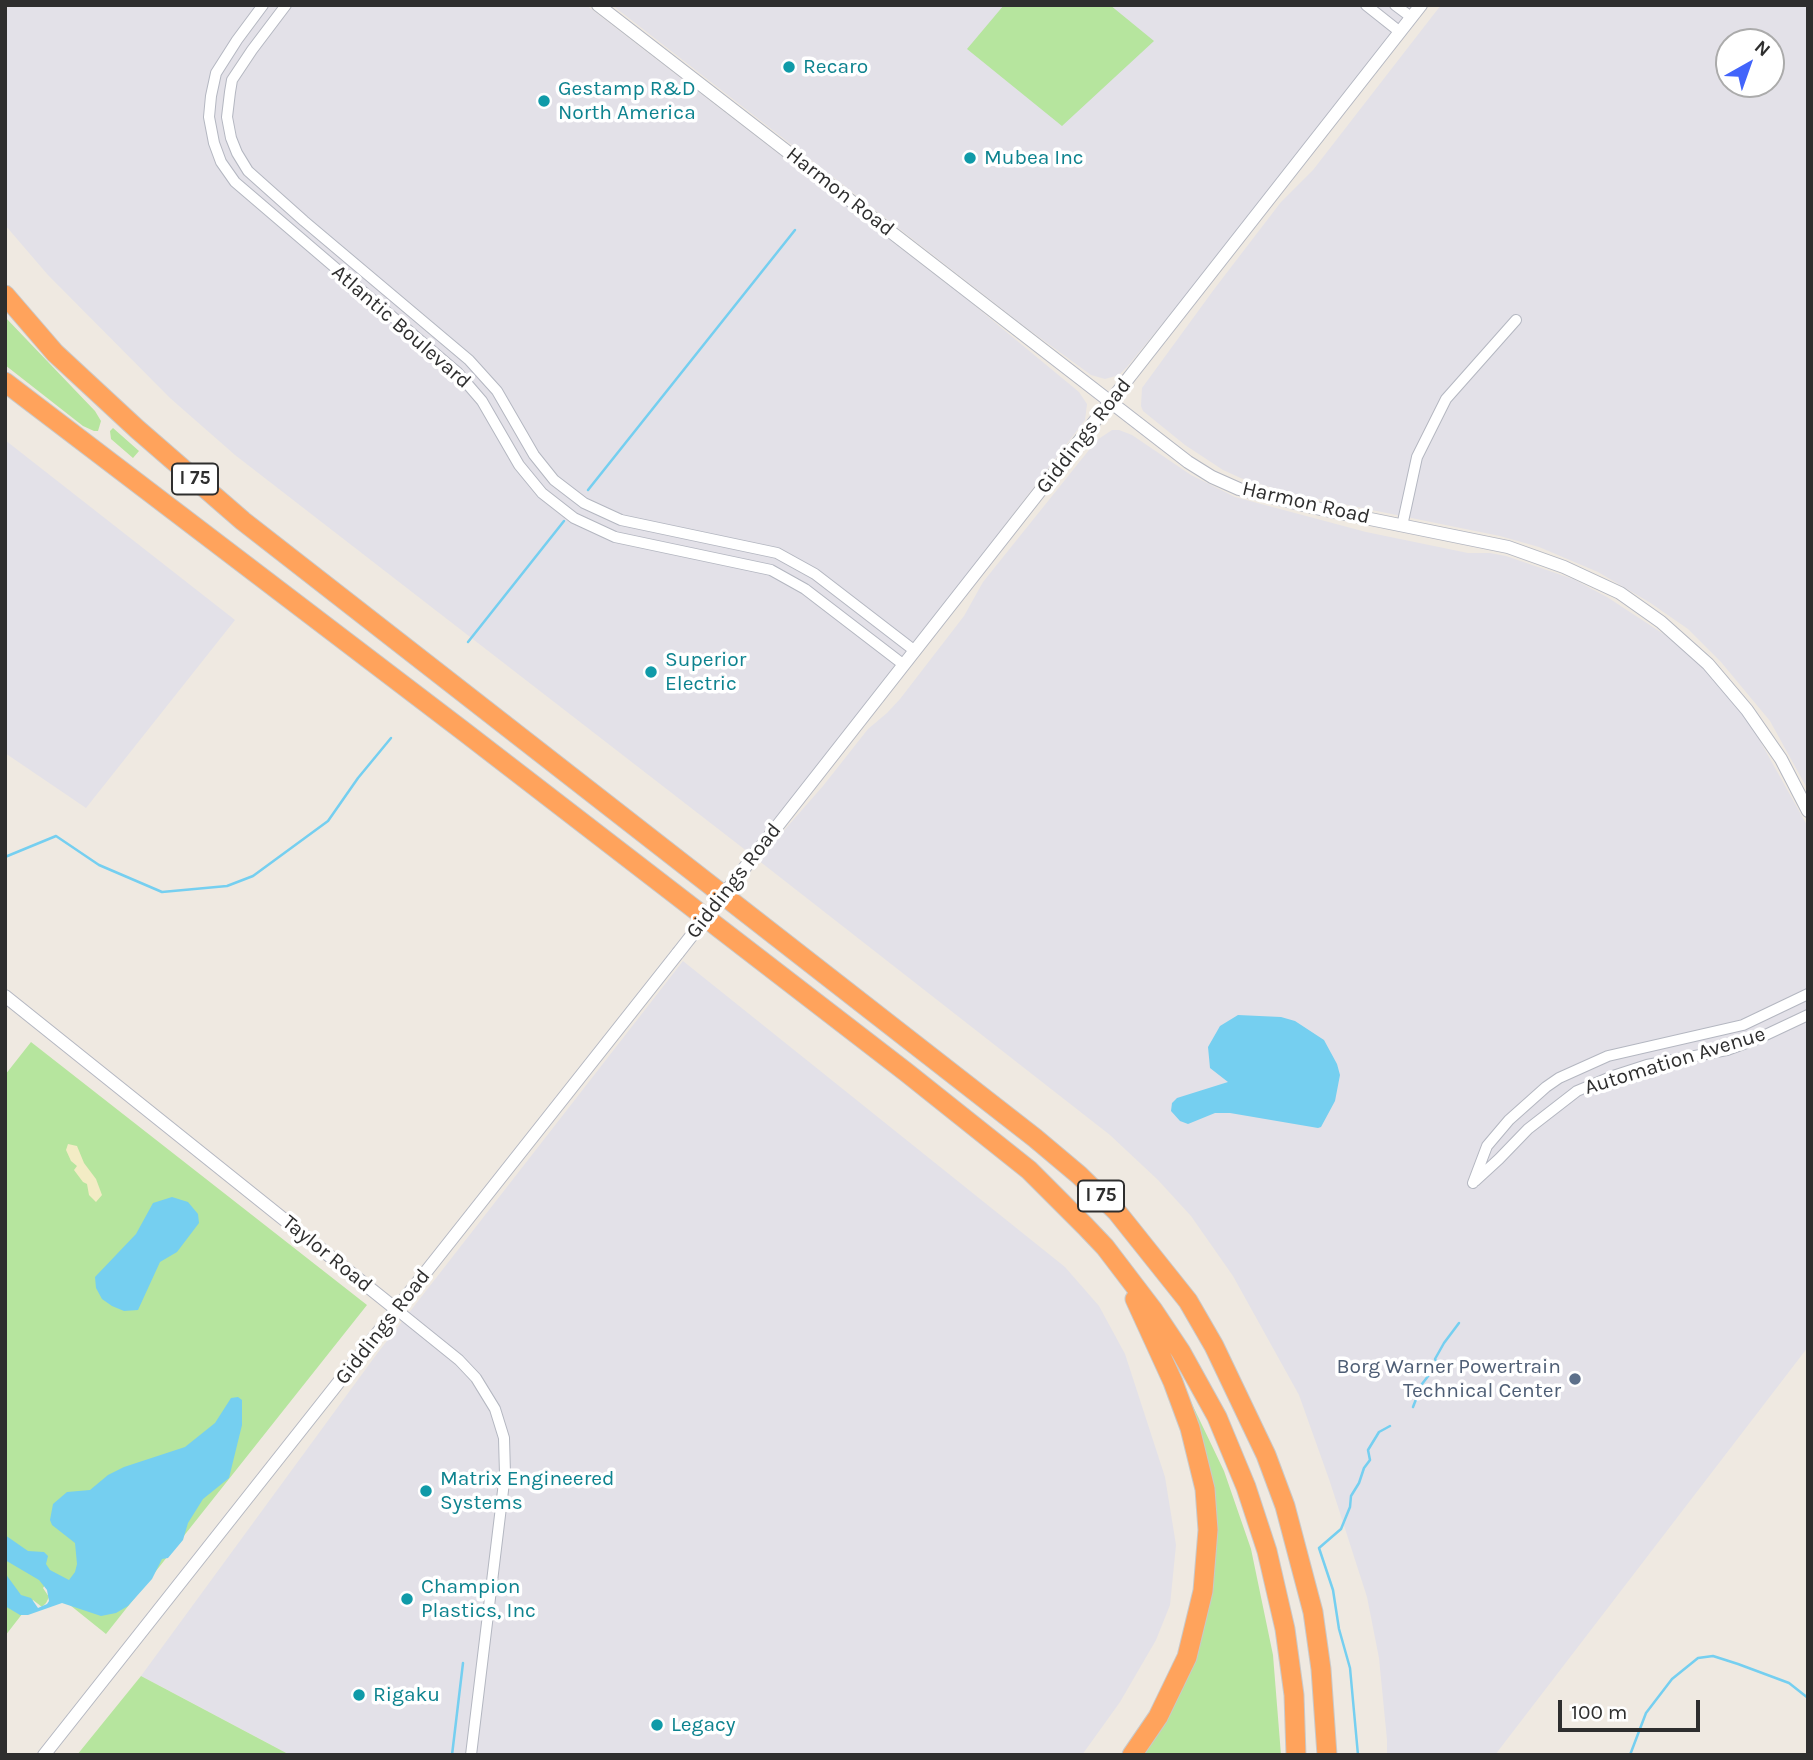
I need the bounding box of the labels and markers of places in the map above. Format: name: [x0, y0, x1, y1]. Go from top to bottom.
place label: Recaro: [803, 54, 868, 80]
marker: Recaro: [781, 59, 797, 75]
place label: Gestamp R&D North America: [558, 76, 696, 126]
marker: Gestamp R&D North America: [536, 93, 552, 109]
place label: Mubea Inc: [984, 145, 1084, 171]
marker: Mubea Inc: [962, 150, 978, 166]
place label: Superior Electric: [665, 647, 746, 697]
marker: Superior Electric: [643, 664, 659, 680]
place label: Borg Warner Powertrain Technical Center: [1336, 1354, 1561, 1404]
marker: Borg Warner Powertrain Technical Center: [1567, 1371, 1583, 1387]
place label: Matrix Engineered Systems: [440, 1466, 614, 1516]
marker: Matrix Engineered Systems: [418, 1483, 434, 1499]
place label: Champion Plastics, Inc: [421, 1574, 536, 1624]
marker: Champion Plastics, Inc: [399, 1591, 415, 1607]
place label: Rigaku: [373, 1682, 440, 1708]
marker: Rigaku: [351, 1687, 367, 1703]
place label: Legacy: [671, 1712, 736, 1738]
marker: Legacy: [649, 1717, 665, 1733]

